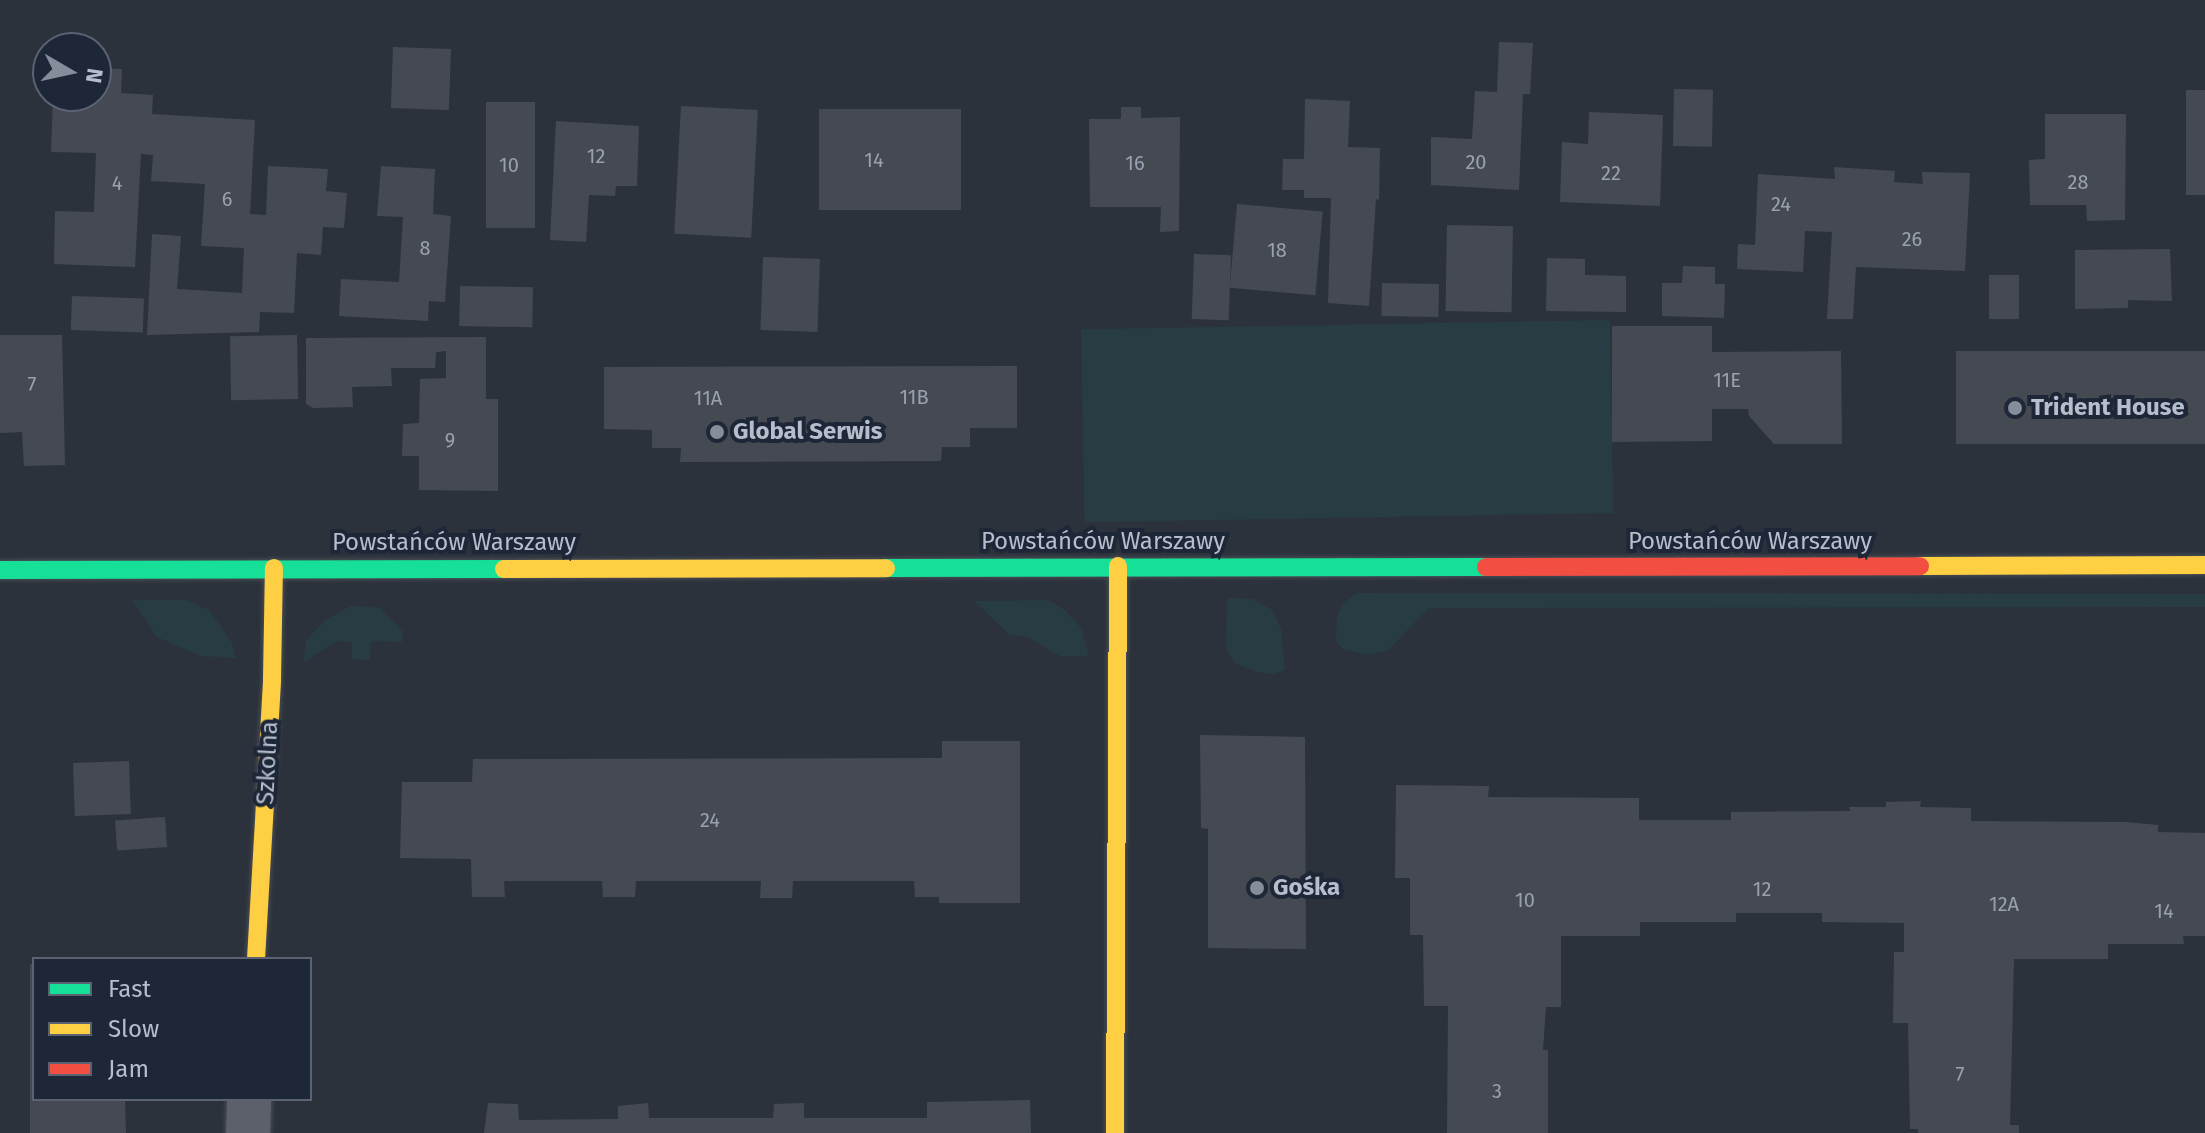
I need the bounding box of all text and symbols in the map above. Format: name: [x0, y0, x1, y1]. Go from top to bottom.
north arrow: [32, 32, 112, 112]
text: N: [80, 66, 109, 85]
house number: 12: [587, 144, 605, 168]
house number: 14: [864, 148, 884, 172]
house number: 20: [1465, 150, 1487, 174]
house number: 16: [1125, 151, 1145, 175]
house number: 10: [499, 153, 519, 177]
house number: 22: [1601, 161, 1621, 185]
house number: 28: [2068, 170, 2088, 194]
house number: 4: [112, 171, 122, 195]
house number: 6: [222, 187, 232, 211]
house number: 24: [1771, 192, 1791, 216]
house number: 26: [1902, 227, 1922, 251]
house number: 8: [419, 236, 431, 260]
house number: 18: [1267, 238, 1287, 262]
house number: 11E: [1713, 368, 1741, 392]
house number: 7: [28, 372, 36, 396]
house number: 11B: [899, 385, 929, 409]
house number: 11A: [694, 386, 722, 410]
place label: Trident House: [2031, 394, 2185, 422]
marker: Trident House: [2006, 399, 2024, 417]
place label: Global Serwis: [733, 418, 882, 446]
marker: Global Serwis: [708, 423, 726, 441]
house number: 9: [445, 428, 455, 452]
street label: Powstańców Warszawy: [981, 528, 1225, 556]
street label: Powstańców Warszawy: [1628, 528, 1872, 556]
street label: Powstańców Warszawy: [332, 529, 576, 557]
street label: Szkolna: [251, 721, 285, 805]
house number: 24: [700, 808, 720, 832]
place label: Gośka: [1273, 874, 1340, 902]
house number: 12: [1753, 877, 1771, 901]
marker: Gośka: [1248, 879, 1266, 897]
house number: 10: [1515, 888, 1535, 912]
house number: 12A: [1989, 892, 2019, 916]
house number: 14: [2154, 899, 2174, 923]
legend: [32, 957, 312, 1101]
text: Fast: [108, 975, 151, 1003]
text: Slow: [108, 1015, 159, 1043]
text: Jam: [108, 1055, 149, 1083]
house number: 7: [1956, 1062, 1964, 1086]
house number: 3: [1492, 1079, 1502, 1103]

